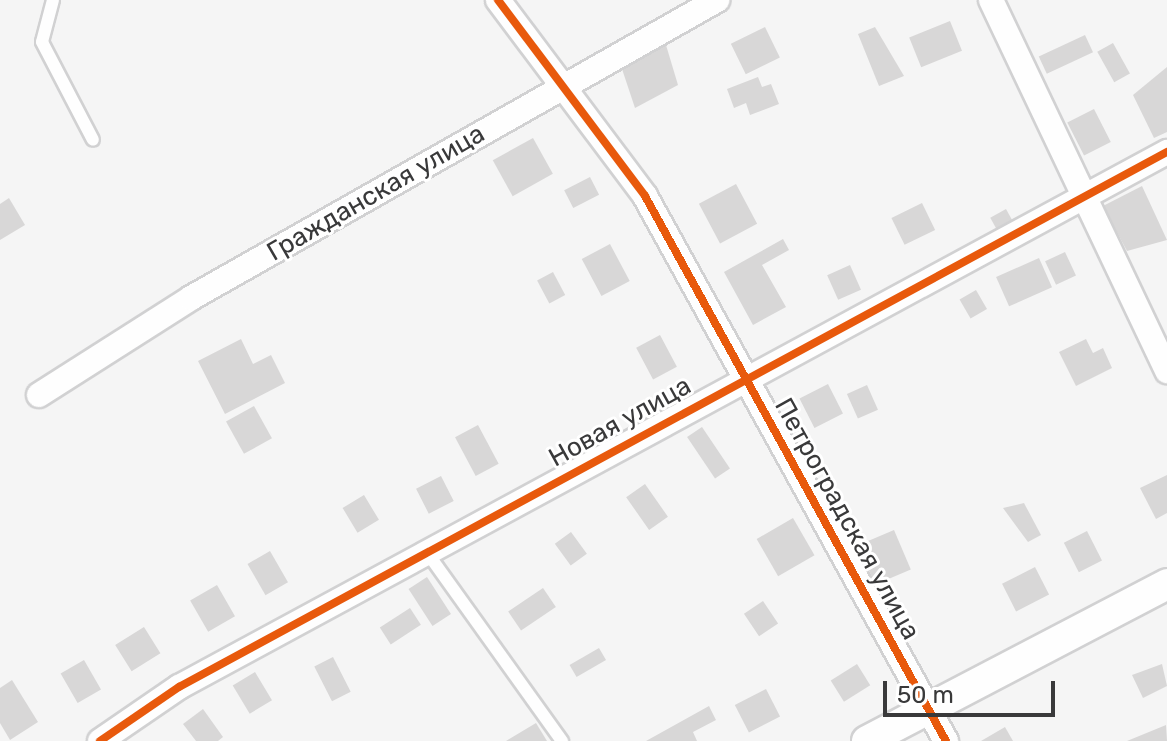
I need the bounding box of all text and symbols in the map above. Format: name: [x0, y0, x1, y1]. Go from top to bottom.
street label: Гражданская улица: [262, 118, 490, 268]
street label: Новая улица: [543, 370, 697, 474]
street label: Петроградская улица: [768, 393, 926, 645]
scale bar: [887, 665, 1059, 715]
text: 50 m: [897, 681, 954, 709]

